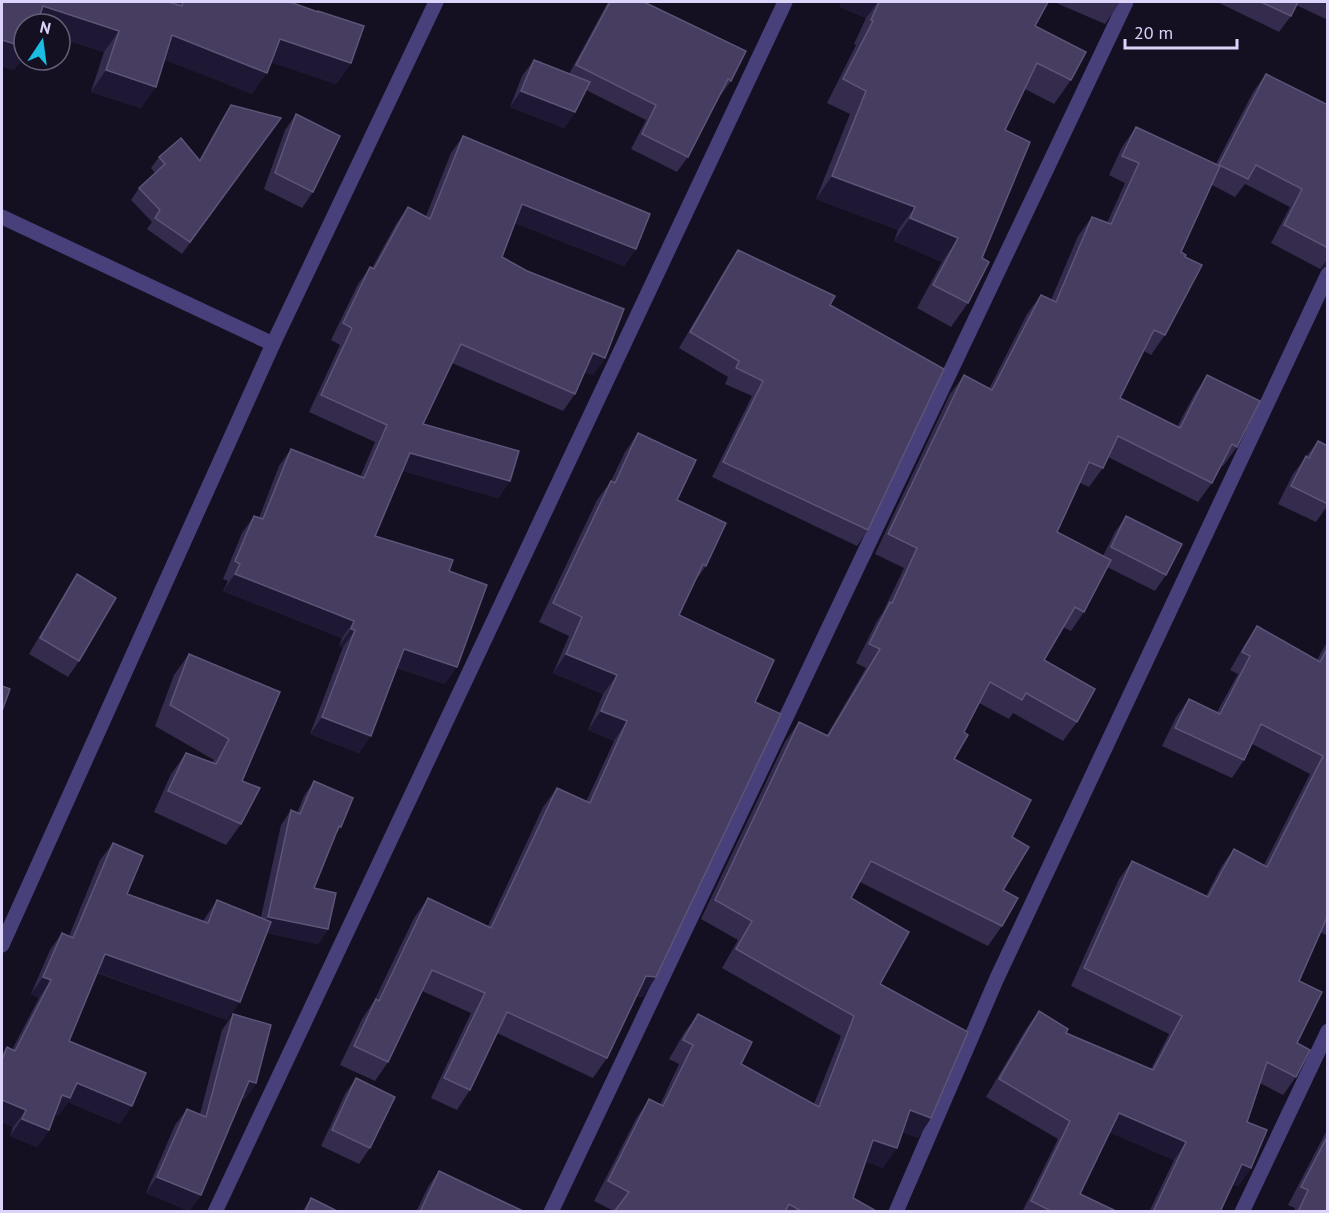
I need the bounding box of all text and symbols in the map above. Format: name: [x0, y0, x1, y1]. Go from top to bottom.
north arrow: [12, 12, 72, 72]
scale bar: [1125, 12, 1238, 50]
text: N: [38, 16, 53, 38]
text: 20 m: [1134, 21, 1173, 44]

